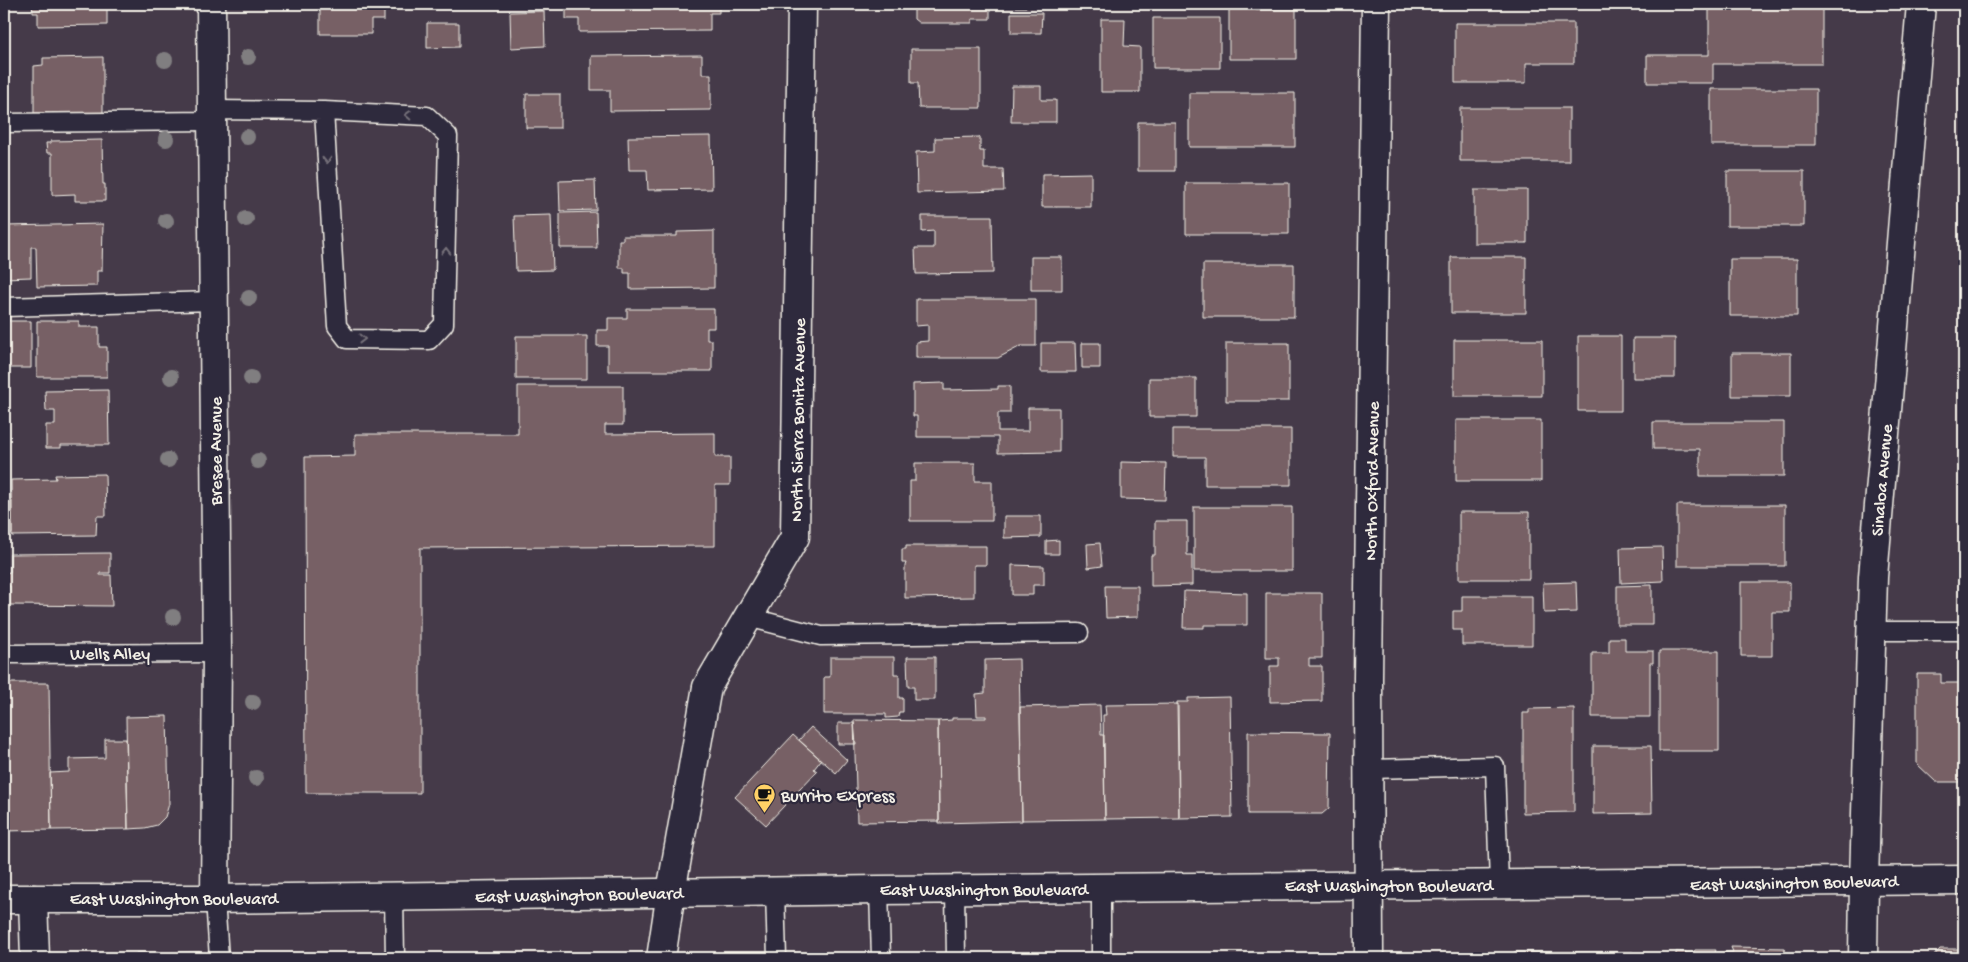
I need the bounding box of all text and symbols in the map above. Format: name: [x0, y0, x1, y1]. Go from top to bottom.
one-way arrow: [404, 110, 412, 120]
one-way arrow: [322, 156, 333, 164]
one-way arrow: [440, 247, 451, 255]
street label: North Sierra Bonita Avenue: [787, 317, 812, 522]
one-way arrow: [358, 334, 366, 345]
street label: Bresee Avenue: [207, 396, 228, 506]
street label: North Oxford Avenue: [1362, 401, 1385, 561]
street label: Sinaloa Avenue: [1868, 423, 1899, 537]
street label: Wells Alley: [70, 645, 150, 666]
cafe icon: Burrito Express: [753, 783, 777, 814]
place label: Burrito Express: [780, 787, 896, 808]
street label: East Washington Boulevard: [1690, 872, 1900, 897]
street label: East Washington Boulevard: [1285, 877, 1495, 898]
street label: East Washington Boulevard: [880, 881, 1090, 902]
street label: East Washington Boulevard: [475, 884, 685, 909]
street label: East Washington Boulevard: [70, 890, 280, 911]

